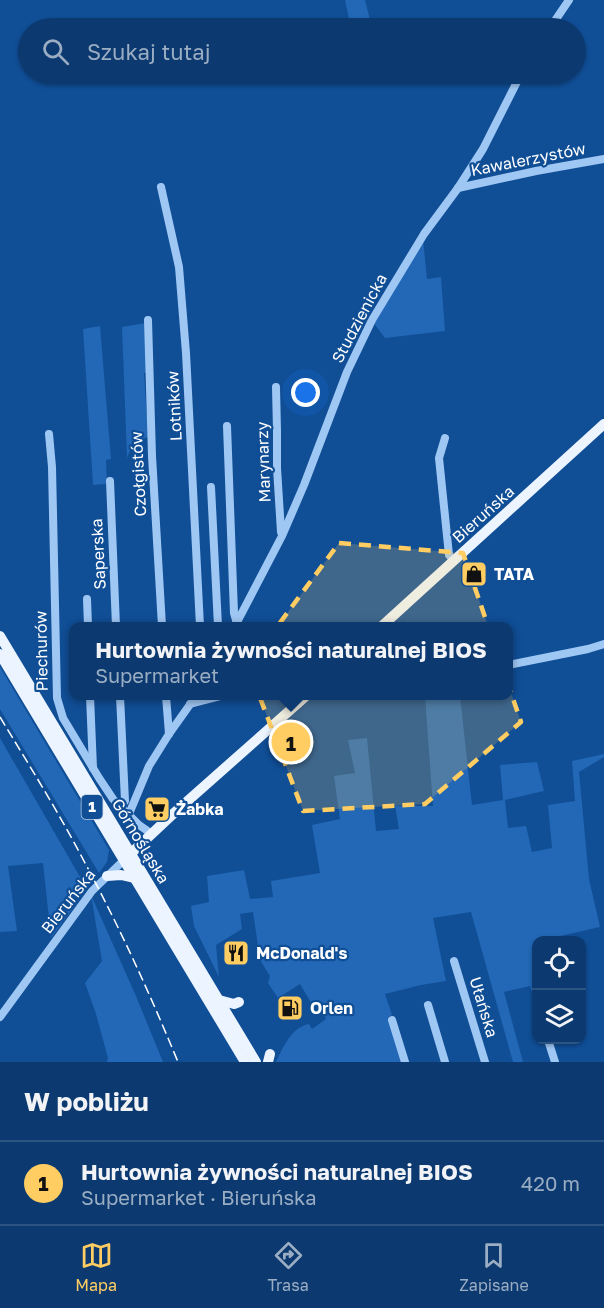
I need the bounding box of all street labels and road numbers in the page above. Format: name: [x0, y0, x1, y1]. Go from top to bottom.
street label: Kawalerzystów: [469, 138, 587, 180]
street label: Studzienicka: [327, 270, 391, 366]
street label: Lotników: [162, 370, 186, 442]
street label: Marynarzy: [252, 421, 274, 503]
street label: Czołgistów: [126, 431, 150, 517]
street label: Bieruńska: [448, 481, 518, 547]
street label: Saperska: [86, 518, 110, 590]
street label: Piechurów: [30, 610, 52, 692]
road number: 1: [82, 795, 103, 819]
street label: Górnośląska: [108, 795, 174, 887]
street label: Bieruńska: [37, 865, 99, 937]
street label: Ułańska: [465, 974, 503, 1040]

